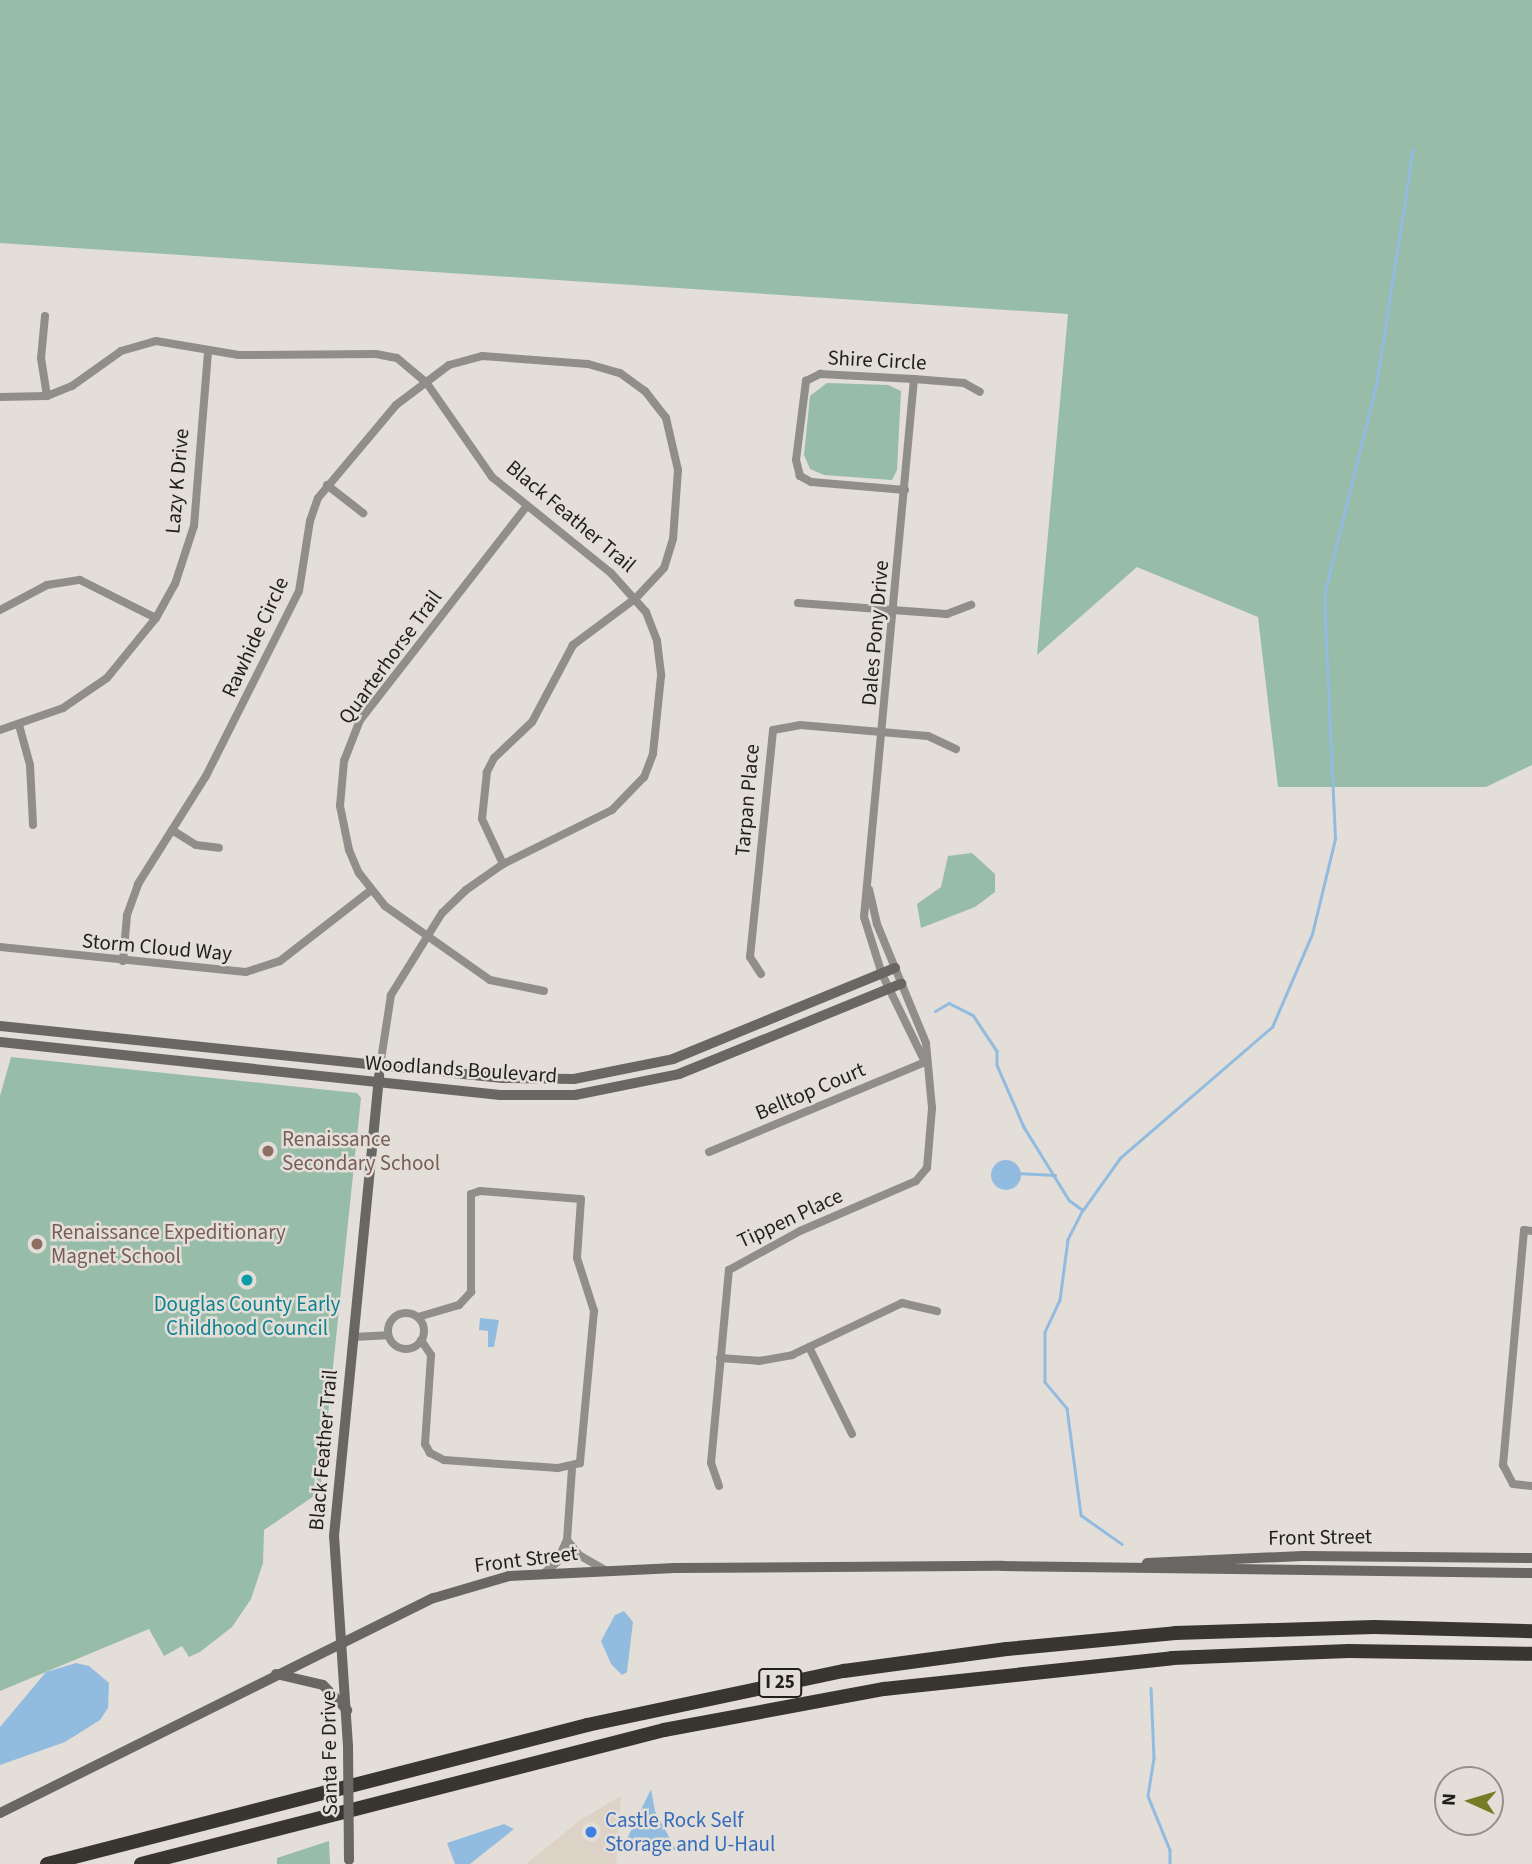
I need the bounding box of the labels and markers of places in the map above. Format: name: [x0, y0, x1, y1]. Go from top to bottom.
place label: Renaissance Secondary School: [282, 1126, 440, 1176]
marker: Renaissance Secondary School: [260, 1143, 276, 1159]
place label: Renaissance Expeditionary Magnet School: [51, 1219, 286, 1269]
marker: Renaissance Expeditionary Magnet School: [29, 1236, 45, 1252]
marker: Douglas County Early Childhood Council: [239, 1272, 255, 1288]
place label: Douglas County Early Childhood Council: [154, 1291, 340, 1341]
place label: Castle Rock Self Storage and U-Haul: [605, 1807, 775, 1857]
marker: Castle Rock Self Storage and U-Haul: [583, 1824, 599, 1840]

